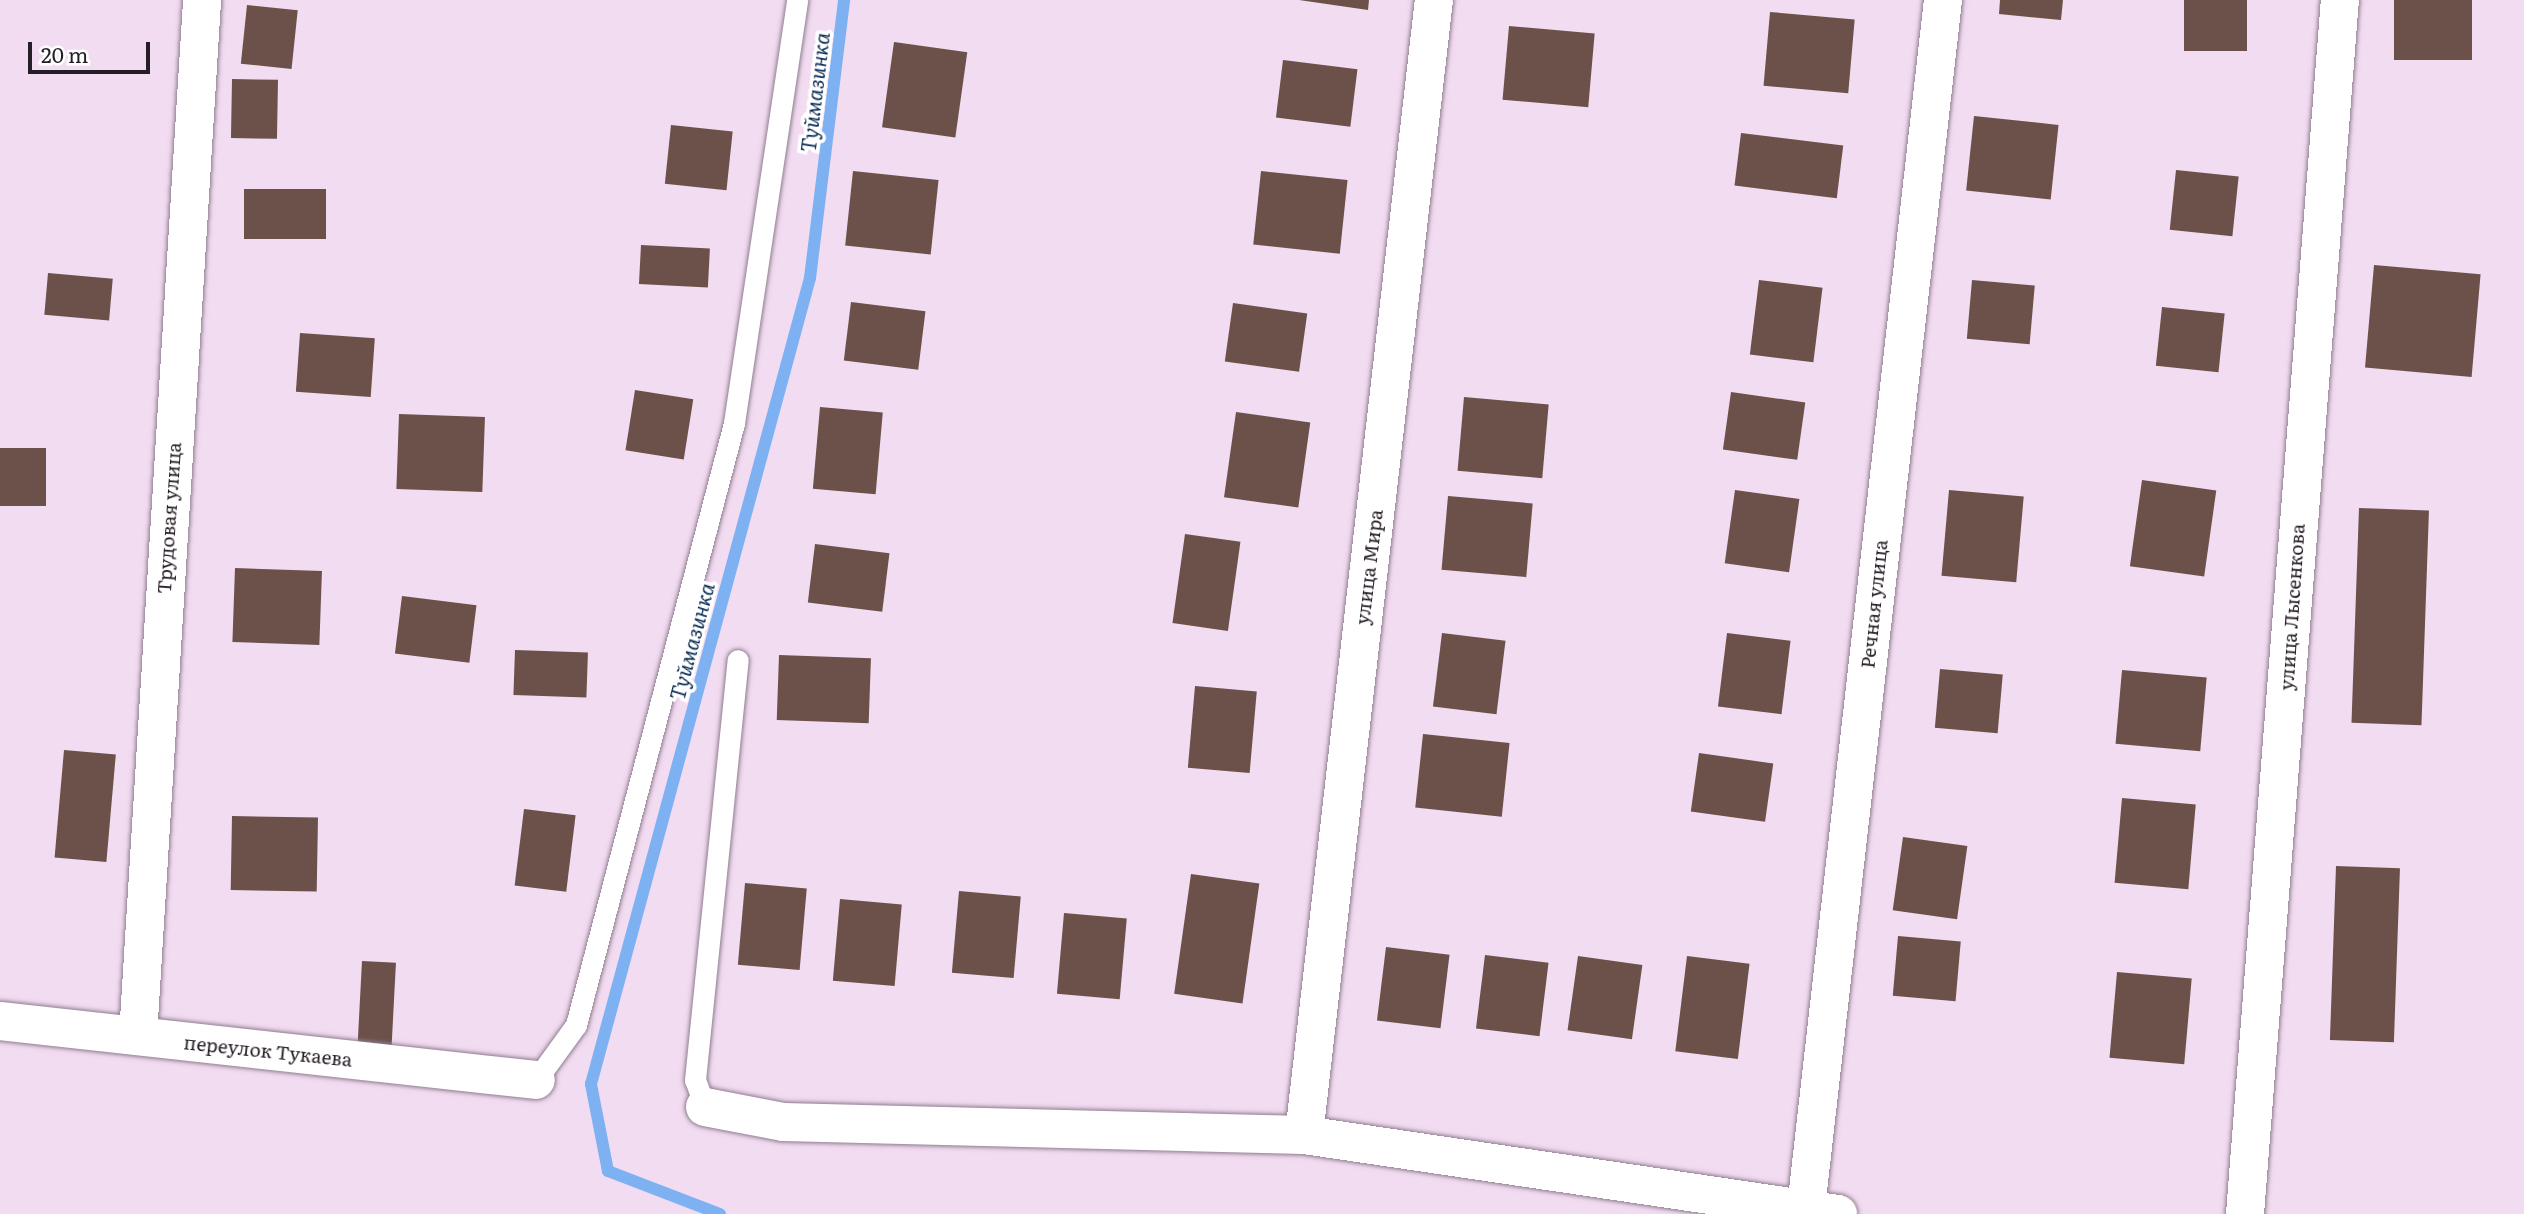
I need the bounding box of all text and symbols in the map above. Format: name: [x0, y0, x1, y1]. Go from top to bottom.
scale bar: [32, 28, 154, 72]
water label: Туймазинка: [794, 31, 834, 153]
text: 20 m: [41, 38, 88, 69]
street label: Трудовая улица: [152, 441, 186, 595]
street label: улица Мира: [1351, 508, 1387, 626]
street label: улица Лысенкова: [2275, 523, 2309, 691]
street label: Речная улица: [1856, 538, 1892, 670]
water label: Туймазинка: [663, 580, 719, 702]
street label: переулок Тукаева: [183, 1031, 353, 1071]

